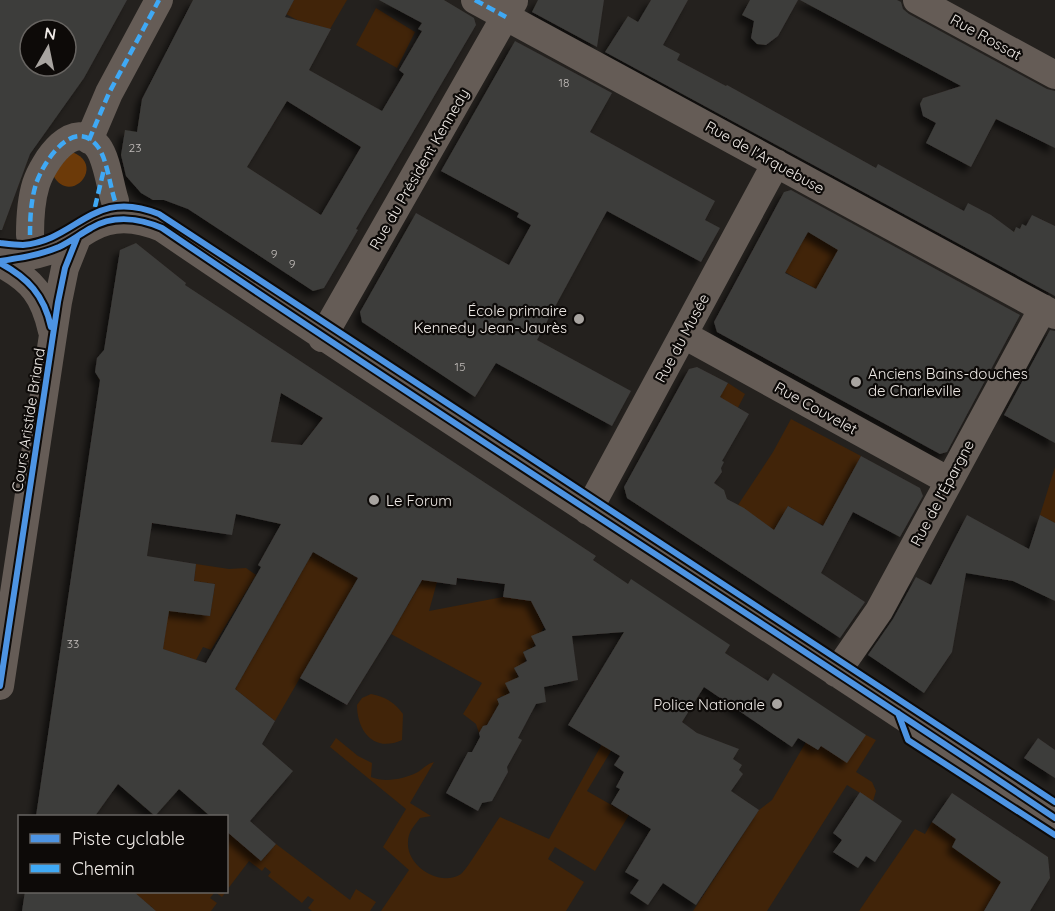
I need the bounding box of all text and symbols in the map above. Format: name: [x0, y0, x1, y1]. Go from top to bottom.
street label: Rue Rossat: [947, 10, 1025, 64]
north arrow: [18, 18, 78, 78]
text: N: [43, 22, 58, 44]
house number: 18: [559, 75, 569, 90]
street label: Rue du Président Kennedy: [365, 85, 473, 253]
street label: Rue de l'Arquebuse: [702, 116, 828, 198]
house number: 23: [129, 140, 141, 155]
house number: 9: [271, 246, 278, 261]
house number: 9: [289, 256, 296, 271]
street label: Rue du Musée: [651, 290, 713, 386]
place label: École primaire Kennedy Jean-Jaurès: [413, 301, 567, 337]
marker: École primaire Kennedy Jean-Jaurès: [572, 312, 586, 326]
street label: Cours Aristide Briand: [7, 347, 49, 493]
house number: 15: [455, 359, 465, 374]
place label: Anciens Bains-douches de Charleville: [868, 364, 1028, 400]
marker: Anciens Bains-douches de Charleville: [849, 375, 863, 389]
street label: Rue Couvelet: [771, 377, 861, 439]
street label: Rue de l'Épargne: [906, 437, 978, 549]
place label: Le Forum: [386, 491, 452, 510]
marker: Le Forum: [367, 493, 381, 507]
house number: 33: [67, 636, 79, 651]
place label: Police Nationale: [653, 695, 765, 714]
marker: Police Nationale: [770, 697, 784, 711]
legend: [18, 815, 228, 893]
text: Piste cyclable: [72, 827, 185, 850]
text: Chemin: [72, 857, 135, 880]

